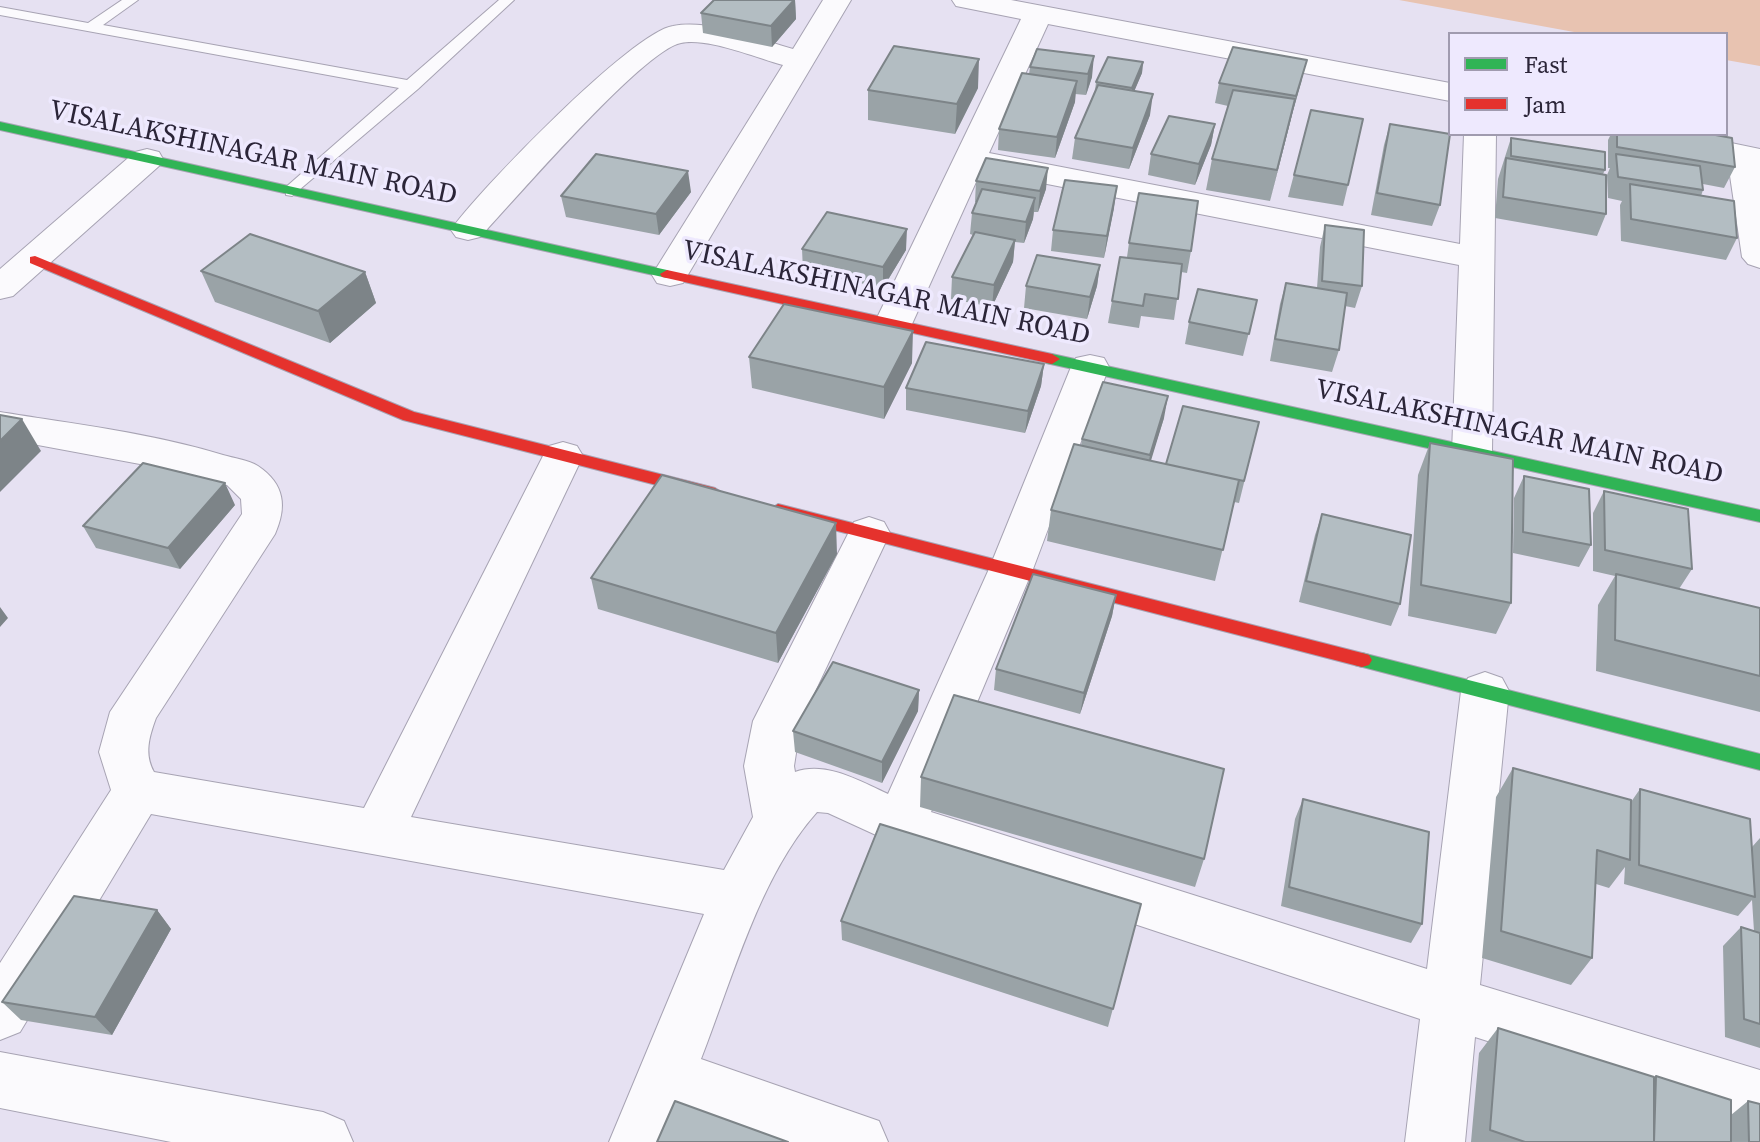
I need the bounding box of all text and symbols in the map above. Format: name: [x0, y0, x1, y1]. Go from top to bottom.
legend: [1448, 32, 1728, 136]
text: Fast: [1524, 48, 1567, 81]
text: Jam: [1524, 88, 1566, 121]
street label: VISALAKSHINAGAR MAIN ROAD: [46, 94, 460, 214]
street label: VISALAKSHINAGAR MAIN ROAD: [679, 234, 1093, 354]
street label: VISALAKSHINAGAR MAIN ROAD: [1312, 373, 1726, 493]

